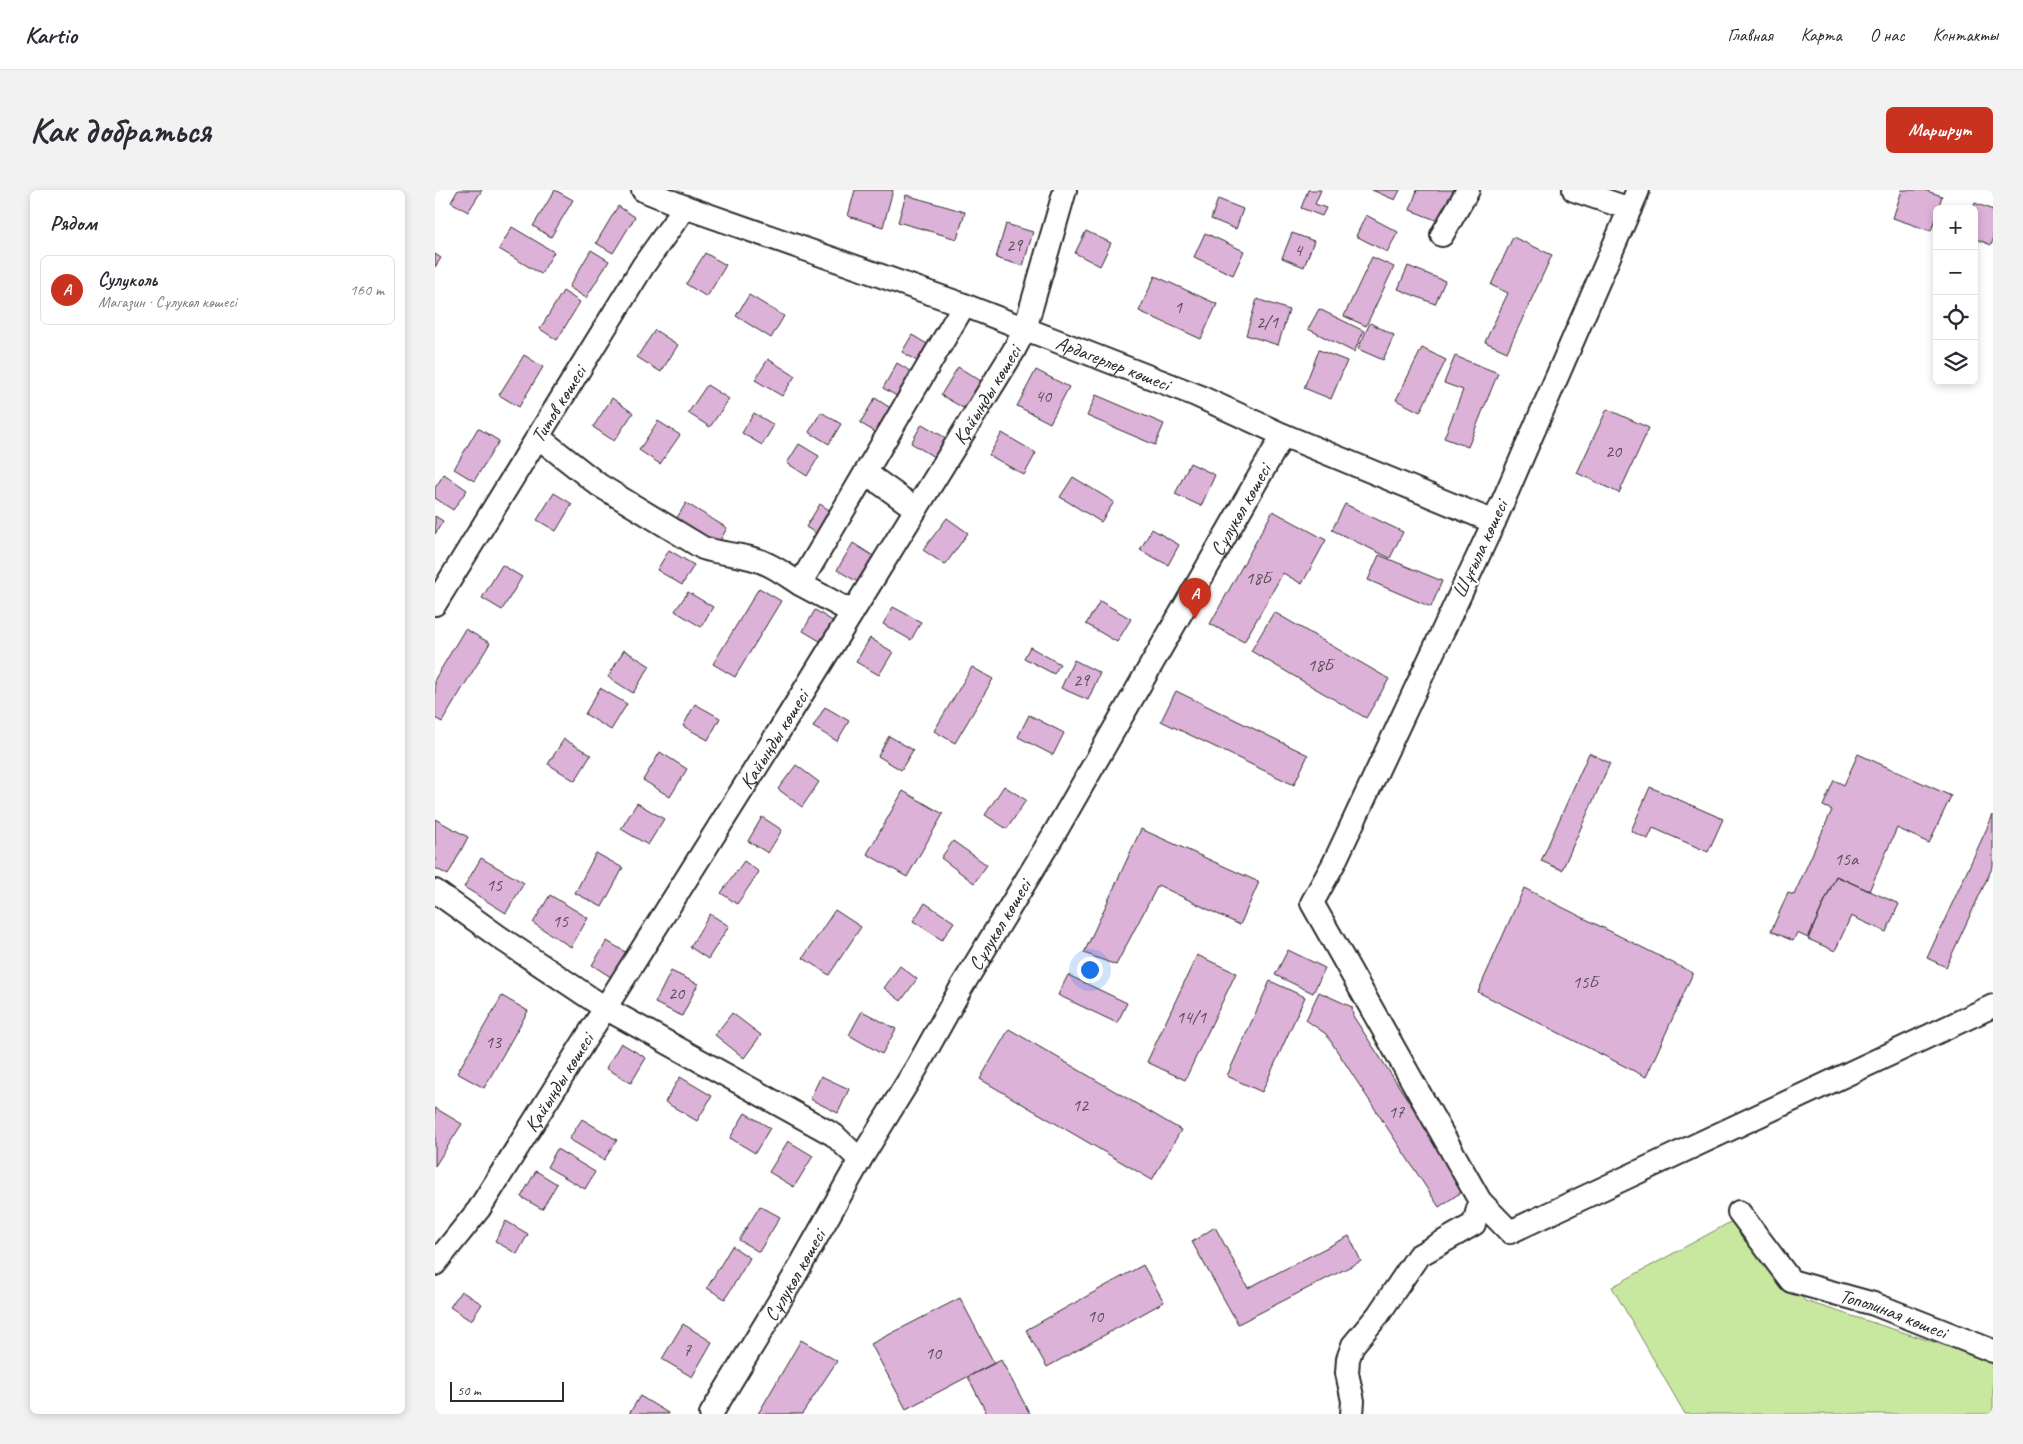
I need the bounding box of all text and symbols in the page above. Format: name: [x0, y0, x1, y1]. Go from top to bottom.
text: Kartio: [25, 20, 77, 50]
text: Главная: [1728, 24, 1773, 46]
text: Карта: [1801, 24, 1842, 46]
text: О нас: [1870, 24, 1905, 46]
text: Контакты: [1933, 24, 1998, 46]
button: Маршрут: [1886, 107, 1993, 153]
text: Как добраться: [30, 108, 211, 153]
map controls: [1933, 205, 1978, 385]
button: +: [1933, 205, 1978, 250]
text: Рядом: [50, 210, 97, 236]
house number: 29: [1006, 234, 1024, 256]
house number: 4: [1294, 239, 1304, 261]
button: −: [1933, 250, 1978, 295]
text: Сулуколь: [98, 268, 157, 292]
text: A: [63, 280, 71, 300]
text: 160 m: [350, 280, 384, 300]
text: Магазин · Сұлукөл көшесі: [98, 292, 237, 312]
button: locate: [1933, 295, 1978, 340]
house number: 1: [1174, 296, 1183, 318]
house number: 2/1: [1256, 311, 1279, 333]
street label: Ардагерлер көшесі: [1053, 329, 1176, 397]
street label: Қайыңды көшесі: [947, 339, 1028, 449]
button: layers: [1933, 340, 1978, 385]
street label: Титов көшесі: [525, 359, 592, 447]
house number: 40: [1035, 385, 1053, 407]
house number: 20: [1605, 440, 1623, 462]
street label: Сұлукөл көшесі: [1204, 457, 1278, 560]
street label: Шұғыла көшесі: [1447, 494, 1514, 602]
house number: 18Б: [1245, 567, 1274, 589]
pin: A: [1179, 578, 1211, 619]
house number: 18Б: [1307, 654, 1336, 676]
house number: 29: [1073, 669, 1091, 691]
street label: Қайыңды көшесі: [734, 683, 815, 793]
house number: 15а: [1834, 848, 1859, 870]
street label: Сұлукөл көшесі: [962, 873, 1038, 975]
house number: 15: [486, 874, 503, 896]
house number: 15: [552, 910, 569, 932]
your location: [1077, 957, 1103, 983]
house number: 15Б: [1572, 971, 1601, 993]
house number: 20: [668, 982, 686, 1004]
house number: 14/1: [1176, 1006, 1207, 1028]
street label: Қайыңды көшесі: [518, 1026, 600, 1136]
house number: 13: [485, 1031, 503, 1053]
house number: 12: [1072, 1094, 1090, 1116]
house number: 17: [1388, 1101, 1405, 1123]
street label: Сұлукөл көшесі: [758, 1223, 832, 1326]
street label: Тополиная көшесі: [1837, 1283, 1953, 1345]
house number: 10: [1087, 1305, 1105, 1327]
house number: 7: [683, 1339, 692, 1361]
house number: 10: [925, 1342, 943, 1364]
scale bar: [450, 1379, 564, 1402]
text: 50 m: [457, 1382, 481, 1399]

